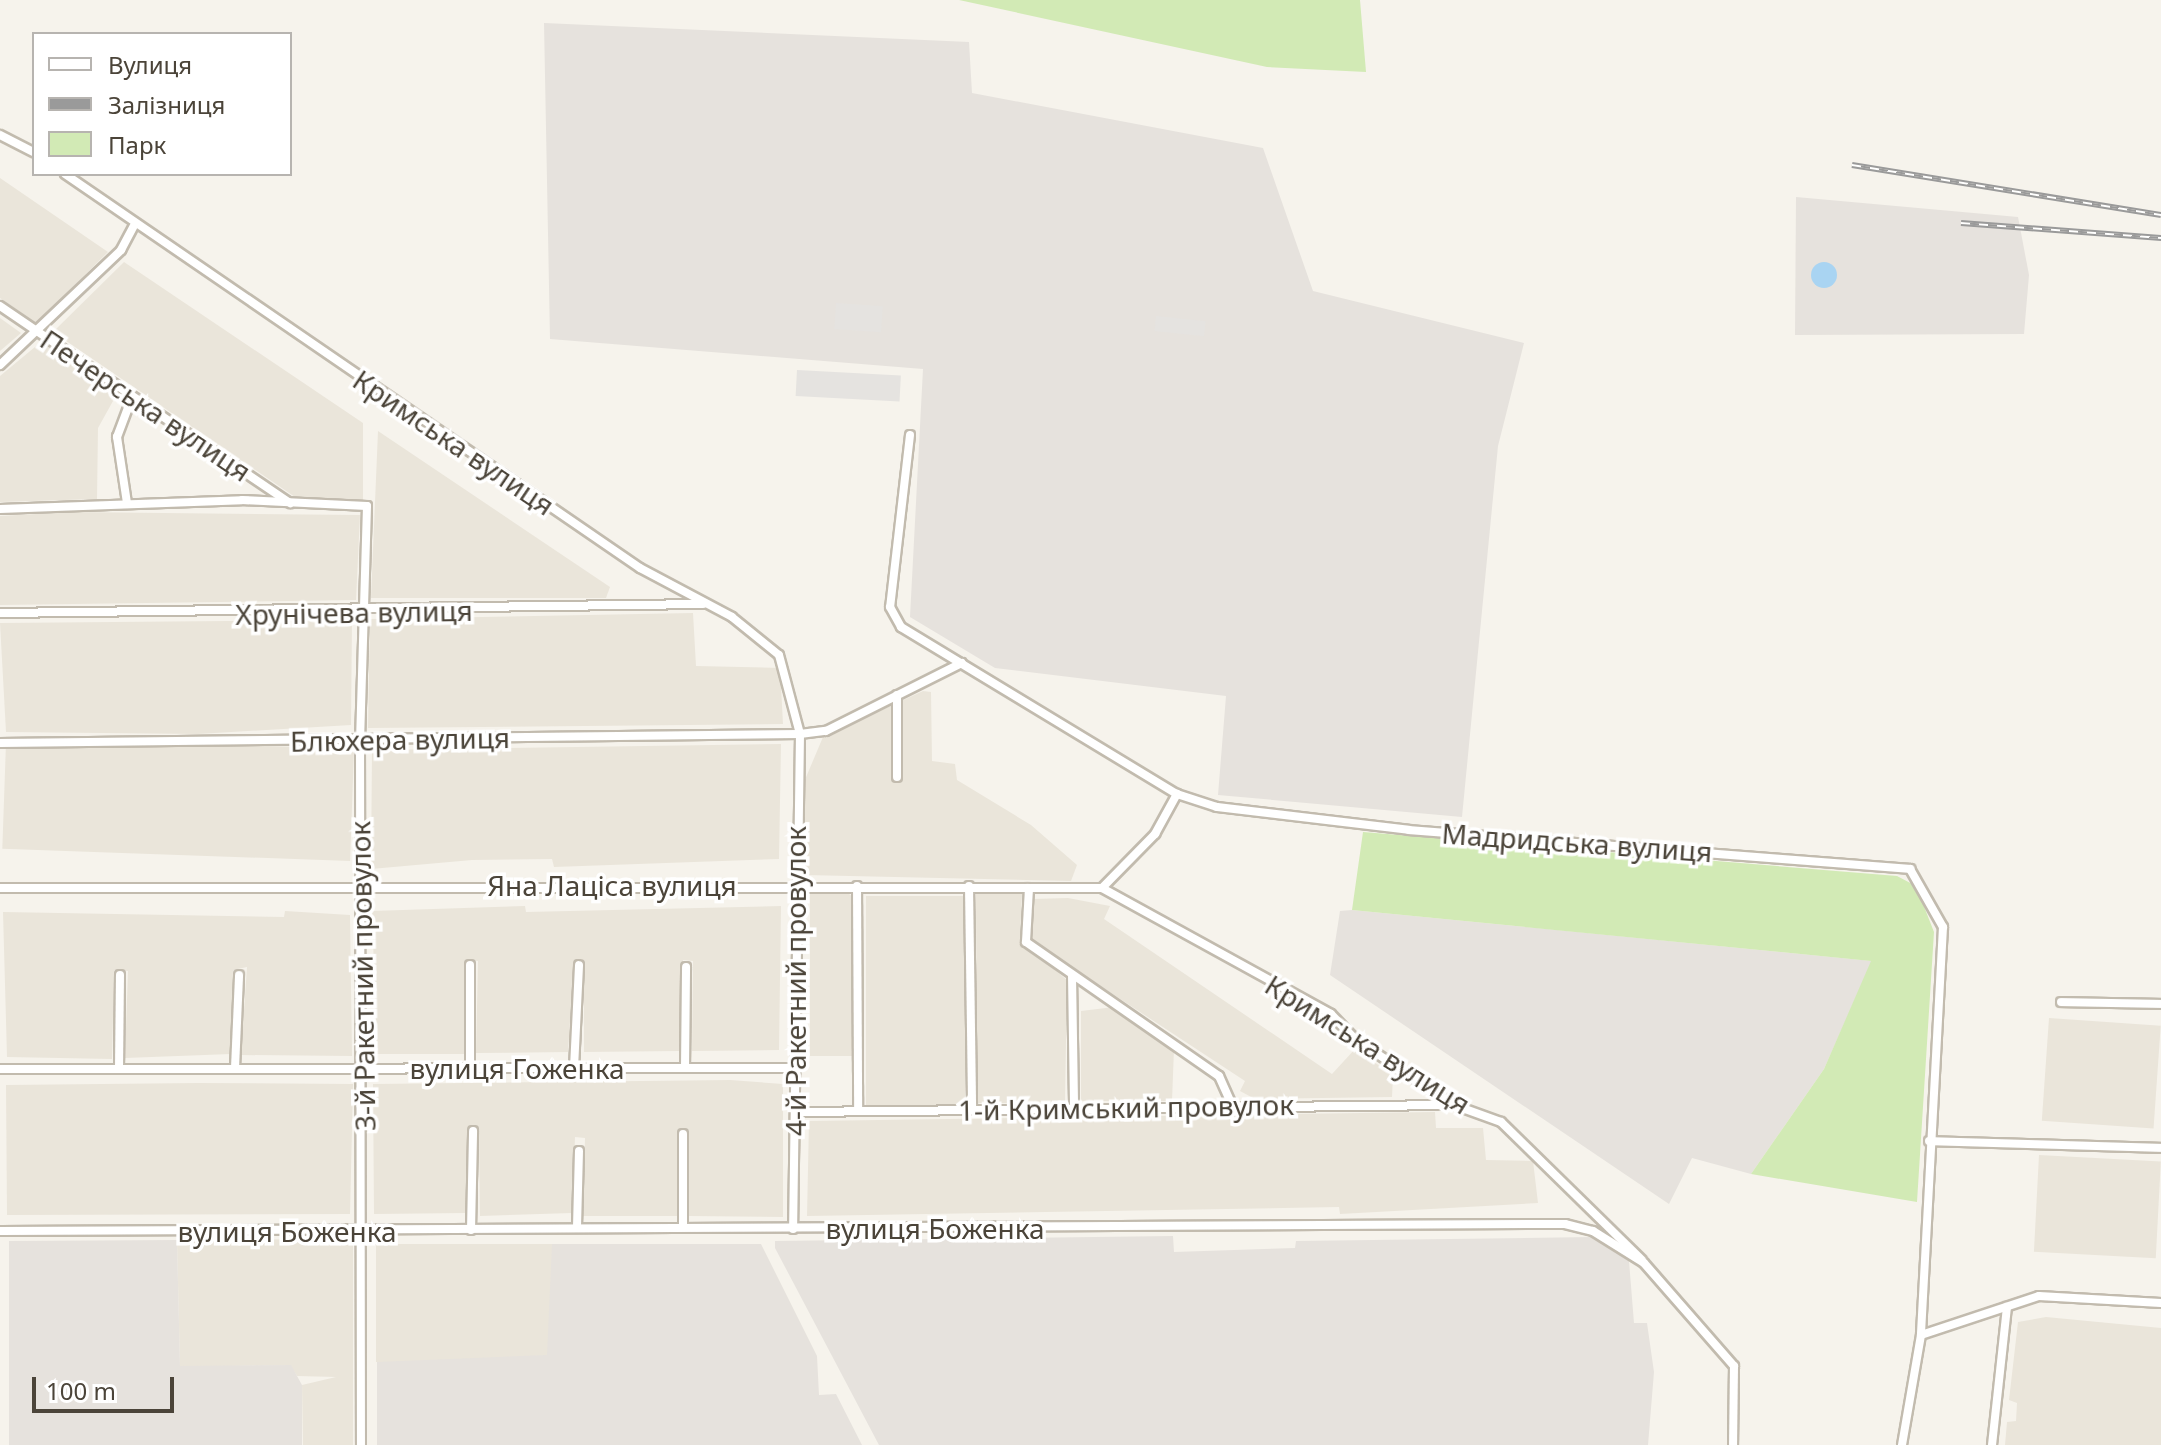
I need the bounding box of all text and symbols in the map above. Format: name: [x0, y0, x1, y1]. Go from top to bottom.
legend: [32, 32, 292, 176]
text: Вулиця: [108, 48, 192, 81]
text: Залізниця: [108, 88, 225, 121]
text: Парк: [108, 128, 166, 161]
street label: Печерська вулиця: [35, 322, 257, 488]
street label: Кримська вулиця: [347, 362, 561, 522]
street label: Хрунічева вулиця: [235, 593, 473, 631]
street label: Блюхера вулиця: [290, 720, 510, 758]
street label: Мадридська вулиця: [1441, 816, 1713, 868]
street label: 3-й Ракетний провулок: [342, 821, 382, 1131]
street label: 4-й Ракетний провулок: [778, 826, 812, 1136]
street label: Яна Лаціса вулиця: [487, 868, 737, 902]
street label: Кримська вулиця: [1259, 967, 1477, 1121]
street label: вулиця Гоженка: [409, 1051, 625, 1085]
street label: 1-й Кримський провулок: [958, 1087, 1294, 1127]
street label: вулиця Боженка: [825, 1211, 1045, 1245]
street label: вулиця Боженка: [177, 1214, 397, 1248]
scale bar: [36, 1361, 178, 1411]
text: 100 m: [46, 1374, 116, 1407]

